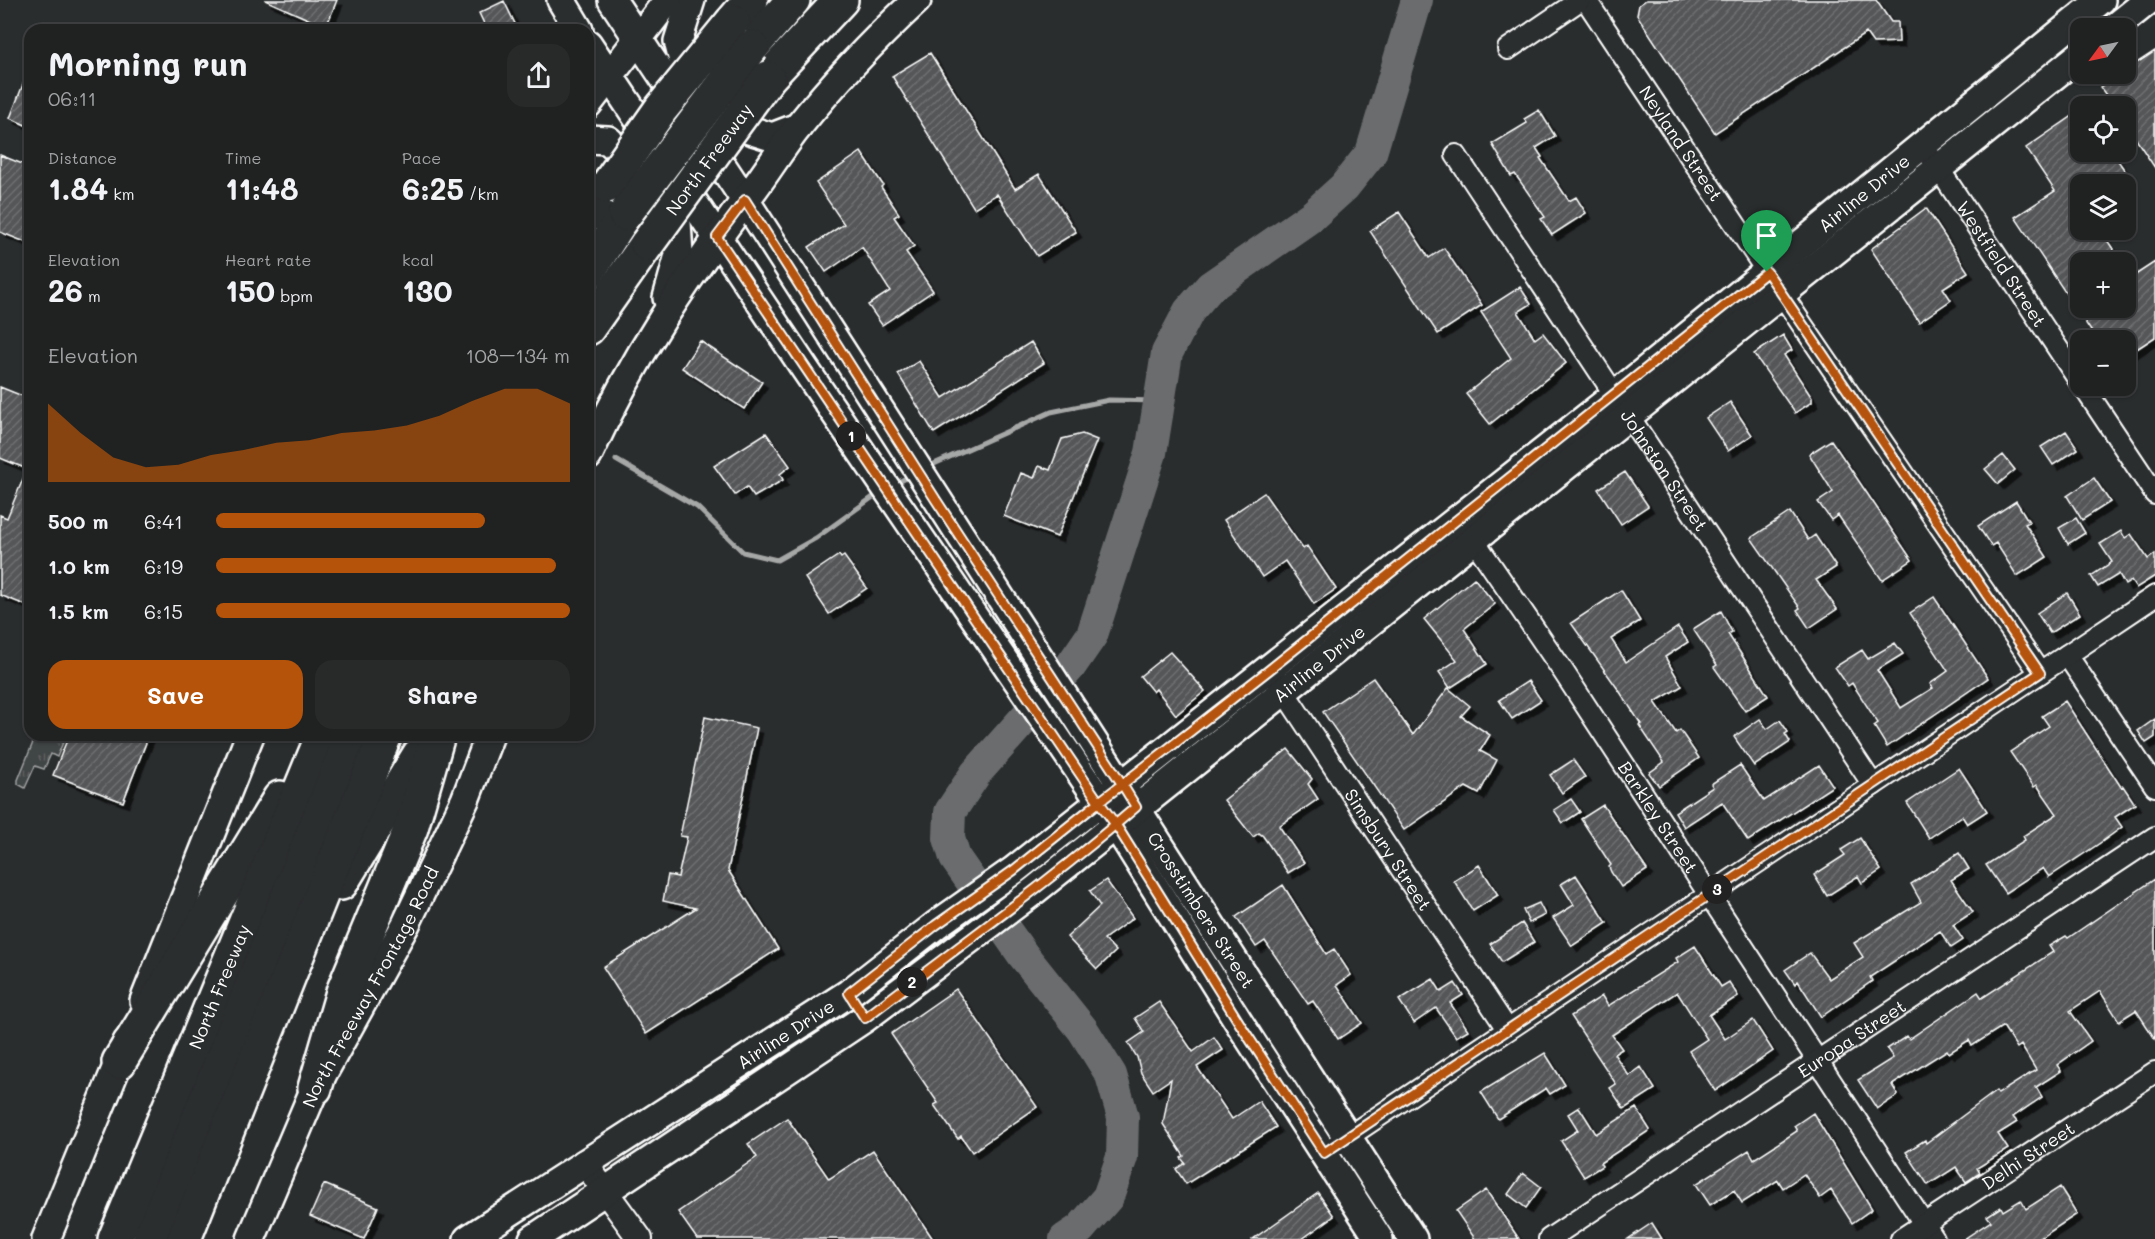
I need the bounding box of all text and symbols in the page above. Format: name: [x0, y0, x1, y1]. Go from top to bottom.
north arrow: [2070, 18, 2136, 84]
map controls: [2070, 18, 2136, 396]
text: Morning run: [48, 41, 248, 84]
button: share: [507, 44, 570, 107]
street label: Neyland Street: [1634, 81, 1728, 206]
text: 06:11: [48, 85, 97, 111]
button: locate: [2070, 96, 2136, 162]
street label: North Freeway: [660, 98, 758, 220]
text: Distance: [48, 147, 117, 168]
text: Time: [225, 147, 261, 168]
text: Pace: [402, 147, 441, 168]
street label: Airline Drive: [1813, 148, 1915, 237]
text: 1.84: [48, 168, 108, 208]
text: 11:48: [225, 168, 299, 208]
text: 6:25: [402, 168, 464, 208]
button: layers: [2070, 174, 2136, 240]
text: km: [108, 183, 135, 204]
text: /km: [464, 183, 499, 204]
street label: Westfield Street: [1951, 196, 2052, 331]
pin: [1741, 210, 1792, 272]
icon: arrive: [1750, 219, 1783, 252]
text: Elevation: [48, 249, 120, 270]
text: Heart rate: [225, 249, 311, 270]
text: kcal: [402, 249, 434, 270]
button: +: [2070, 252, 2136, 318]
text: 26: [48, 270, 83, 310]
text: 150: [225, 270, 275, 310]
text: 130: [402, 270, 453, 310]
text: m: [83, 285, 101, 306]
text: bpm: [275, 285, 313, 306]
button: −: [2070, 330, 2136, 396]
text: Elevation: [48, 342, 138, 368]
text: 108–134 m: [466, 342, 570, 368]
street label: Johnston Street: [1616, 405, 1714, 536]
pin: 1: [836, 421, 866, 451]
text: 1: [847, 425, 855, 446]
text: 500 m: [48, 508, 108, 534]
text: 6:41: [144, 508, 183, 534]
text: 1.0 km: [48, 553, 110, 579]
text: 6:19: [144, 553, 183, 579]
text: 1.5 km: [48, 598, 109, 624]
text: 6:15: [144, 598, 183, 624]
street label: Airline Drive: [1268, 619, 1370, 707]
button: Save: [48, 660, 303, 729]
button: Share: [315, 660, 570, 729]
street label: Barkley Street: [1613, 756, 1704, 878]
street label: Simsbury Street: [1339, 784, 1437, 915]
street label: Crosstimbers Street: [1142, 827, 1260, 993]
street label: North Freeway Frontage Road: [296, 863, 444, 1111]
pin: 3: [1702, 874, 1732, 904]
text: 3: [1712, 878, 1722, 899]
street label: North Freeway: [183, 921, 256, 1053]
pin: 2: [897, 967, 927, 997]
text: 2: [908, 971, 916, 992]
street label: Airline Drive: [732, 994, 839, 1074]
street label: Europa Street: [1793, 994, 1910, 1083]
street label: Delhi Street: [1977, 1116, 2079, 1195]

